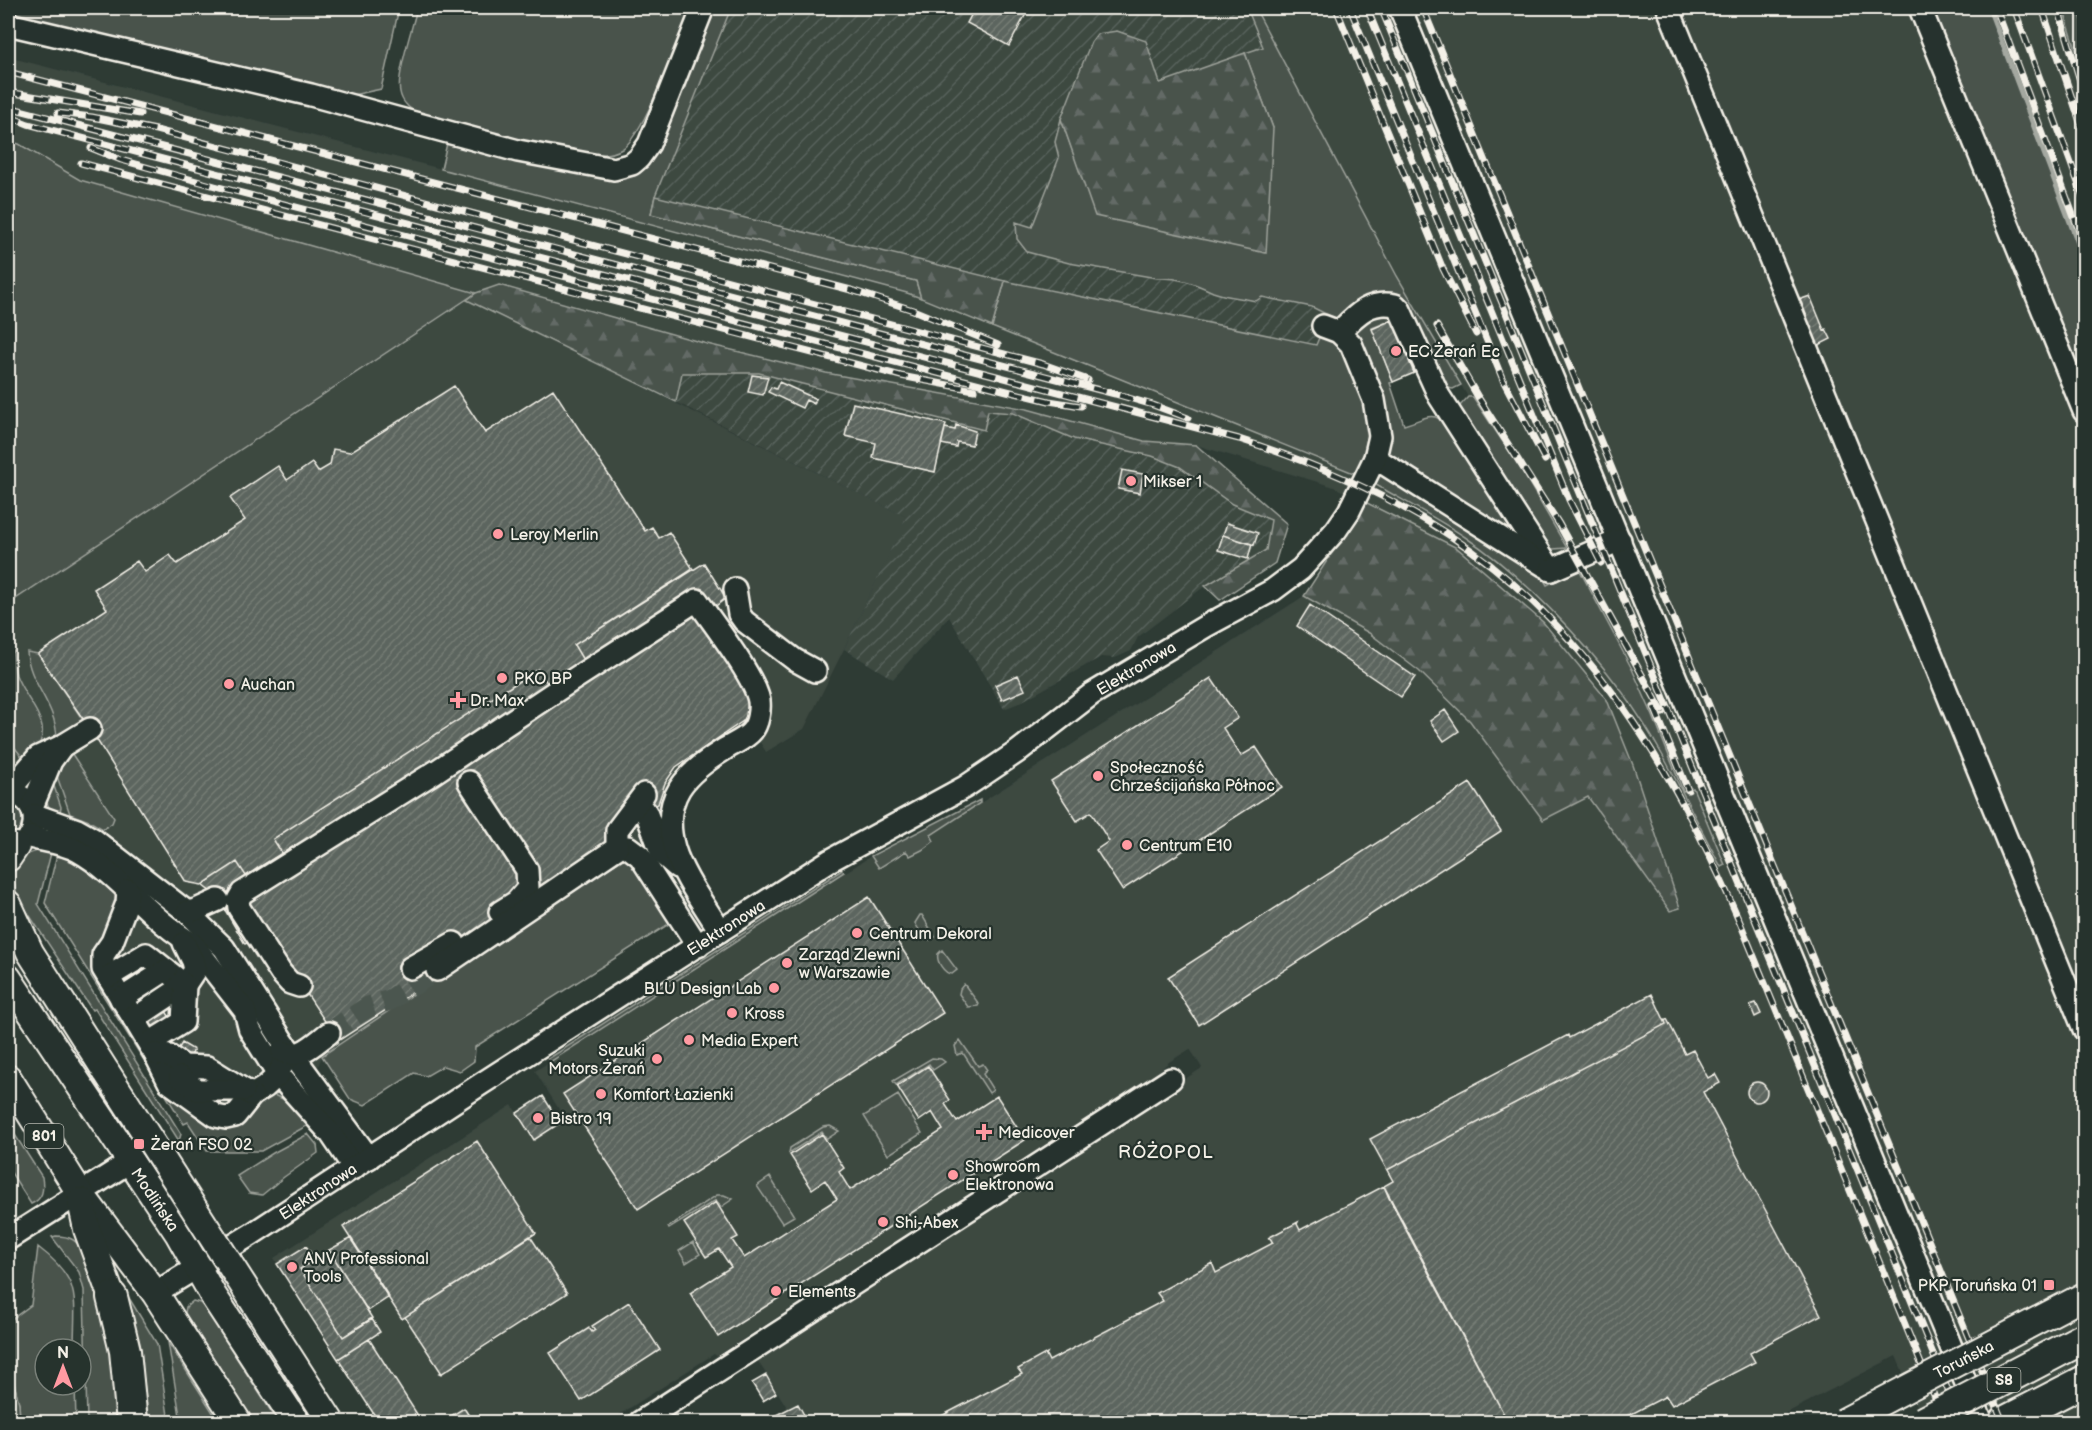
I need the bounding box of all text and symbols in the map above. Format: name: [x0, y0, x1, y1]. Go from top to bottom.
place label: EC Żerań Ec: [1408, 341, 1500, 362]
marker: EC Żerań Ec: [1389, 344, 1403, 358]
place label: Mikser 1: [1143, 473, 1202, 492]
marker: Mikser 1: [1124, 474, 1138, 488]
place label: Leroy Merlin: [510, 526, 598, 545]
marker: Leroy Merlin: [491, 527, 505, 541]
street label: Elektronowa: [1094, 638, 1180, 700]
place label: PKO BP: [514, 670, 572, 689]
marker: PKO BP: [495, 671, 509, 685]
place label: Auchan: [241, 676, 295, 695]
marker: Auchan: [222, 677, 236, 691]
place label: Dr. Max: [470, 692, 525, 711]
marker: Dr. Max: [451, 693, 465, 707]
place label: Społeczność Chrześcijańska Północ: [1110, 759, 1275, 796]
marker: Społeczność Chrześcijańska Północ: [1091, 769, 1105, 783]
place label: Centrum E10: [1139, 837, 1232, 856]
marker: Centrum E10: [1120, 838, 1134, 852]
street label: Elektronowa: [684, 896, 769, 960]
place label: Centrum Dekoral: [869, 925, 992, 944]
marker: Centrum Dekoral: [850, 926, 864, 940]
place label: Zarząd Zlewni w Warszawie: [798, 946, 900, 983]
marker: Zarząd Zlewni w Warszawie: [780, 956, 794, 970]
place label: BLU Design Lab: [644, 980, 762, 999]
marker: BLU Design Lab: [767, 981, 781, 995]
place label: Kross: [744, 1005, 785, 1024]
marker: Kross: [725, 1006, 739, 1020]
place label: Media Expert: [701, 1032, 798, 1051]
marker: Media Expert: [682, 1033, 696, 1047]
place label: Suzuki Motors Żerań: [548, 1042, 645, 1079]
marker: Suzuki Motors Żerań: [650, 1052, 664, 1066]
place label: Komfort Łazienki: [613, 1086, 734, 1105]
marker: Komfort Łazienki: [594, 1087, 608, 1101]
place label: Bistro 19: [550, 1110, 612, 1129]
marker: Bistro 19: [531, 1111, 545, 1125]
marker: Medicover: [975, 1123, 993, 1141]
road number: 801: [24, 1124, 63, 1148]
place label: Medicover: [998, 1124, 1075, 1143]
place label: Żerań FSO 02: [150, 1134, 253, 1155]
marker: Żerań FSO 02: [132, 1137, 146, 1151]
district label: RÓŻOPOL: [1118, 1140, 1214, 1163]
place label: Showroom Elektronowa: [965, 1158, 1054, 1195]
street label: Elektronowa: [276, 1160, 361, 1225]
street label: Modlińska: [126, 1165, 182, 1236]
marker: Showroom Elektronowa: [946, 1168, 960, 1182]
place label: Shi-Abex: [895, 1214, 959, 1233]
marker: Shi-Abex: [876, 1215, 890, 1229]
place label: ANV Professional Tools: [304, 1250, 429, 1287]
marker: ANV Professional Tools: [285, 1260, 299, 1274]
place label: PKP Toruńska 01: [1918, 1277, 2037, 1296]
marker: PKP Toruńska 01: [2042, 1278, 2056, 1292]
place label: Elements: [788, 1283, 856, 1302]
marker: Elements: [769, 1284, 783, 1298]
north arrow: [33, 1337, 93, 1397]
street label: Toruńska: [1931, 1337, 1997, 1384]
text: N: [57, 1344, 69, 1363]
road number: S8: [1988, 1368, 2020, 1392]

